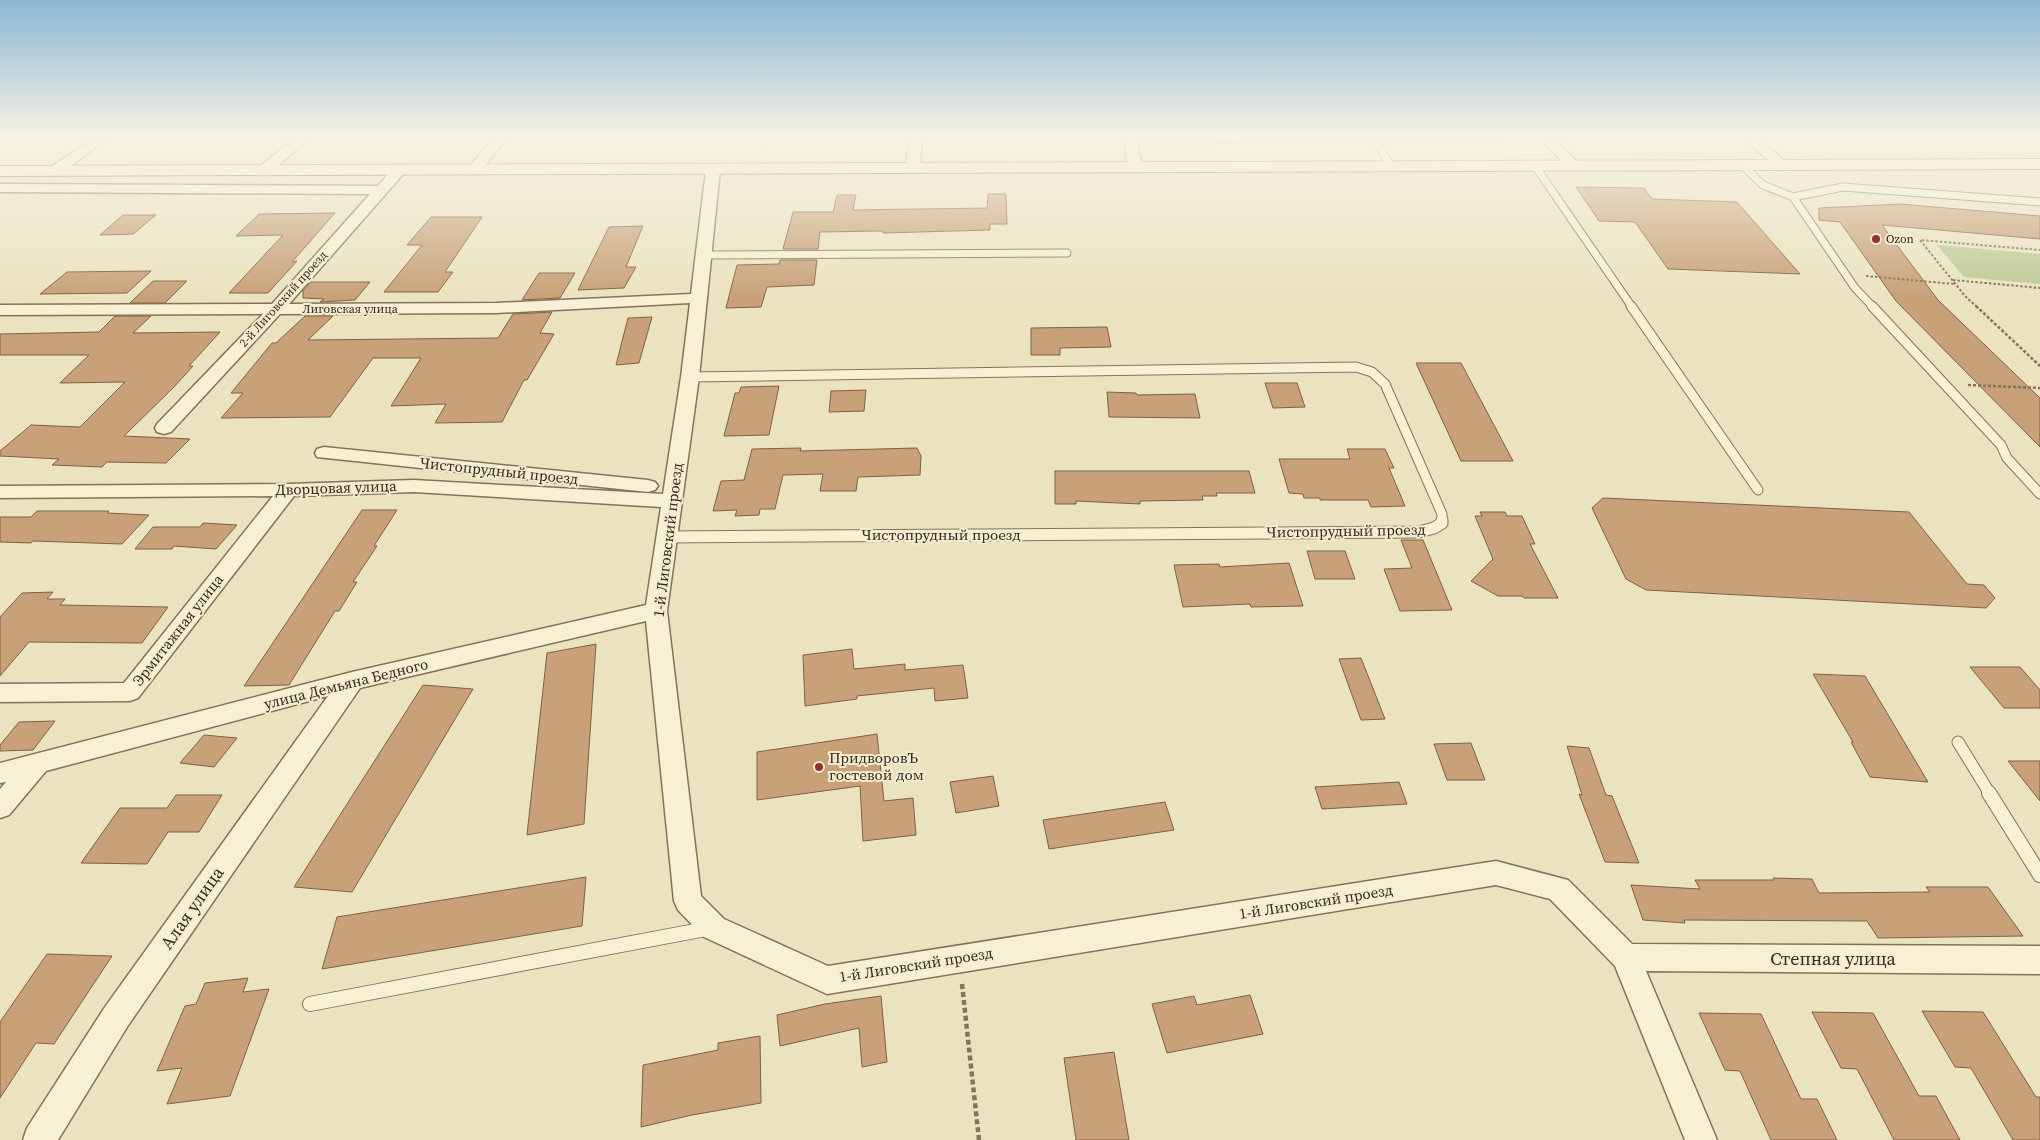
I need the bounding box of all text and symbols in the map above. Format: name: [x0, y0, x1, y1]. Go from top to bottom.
place label: Ozon: [1886, 231, 1914, 247]
marker: Ozon: [1870, 233, 1882, 245]
street label: 2-й Лиговский проезд: [235, 247, 331, 351]
street label: Лиговская улица: [302, 301, 399, 317]
street label: Чистопрудный проезд: [419, 452, 580, 489]
street label: 1-й Лиговский проезд: [648, 461, 687, 618]
street label: Дворцовая улица: [275, 475, 397, 500]
street label: Чистопрудный проезд: [1266, 519, 1426, 542]
street label: Чистопрудный проезд: [861, 524, 1021, 545]
street label: Эрмитажная улица: [127, 569, 228, 690]
street label: улица Демьяна Бедного: [262, 653, 430, 714]
place label: ПридворовЪ гостевой дом: [829, 747, 924, 785]
marker: ПридворовЪ гостевой дом: [813, 761, 825, 773]
street label: Алая улица: [154, 861, 230, 954]
street label: 1-й Лиговский проезд: [1238, 879, 1395, 924]
street label: 1-й Лиговский проезд: [838, 942, 995, 987]
street label: Степная улица: [1770, 946, 1897, 971]

